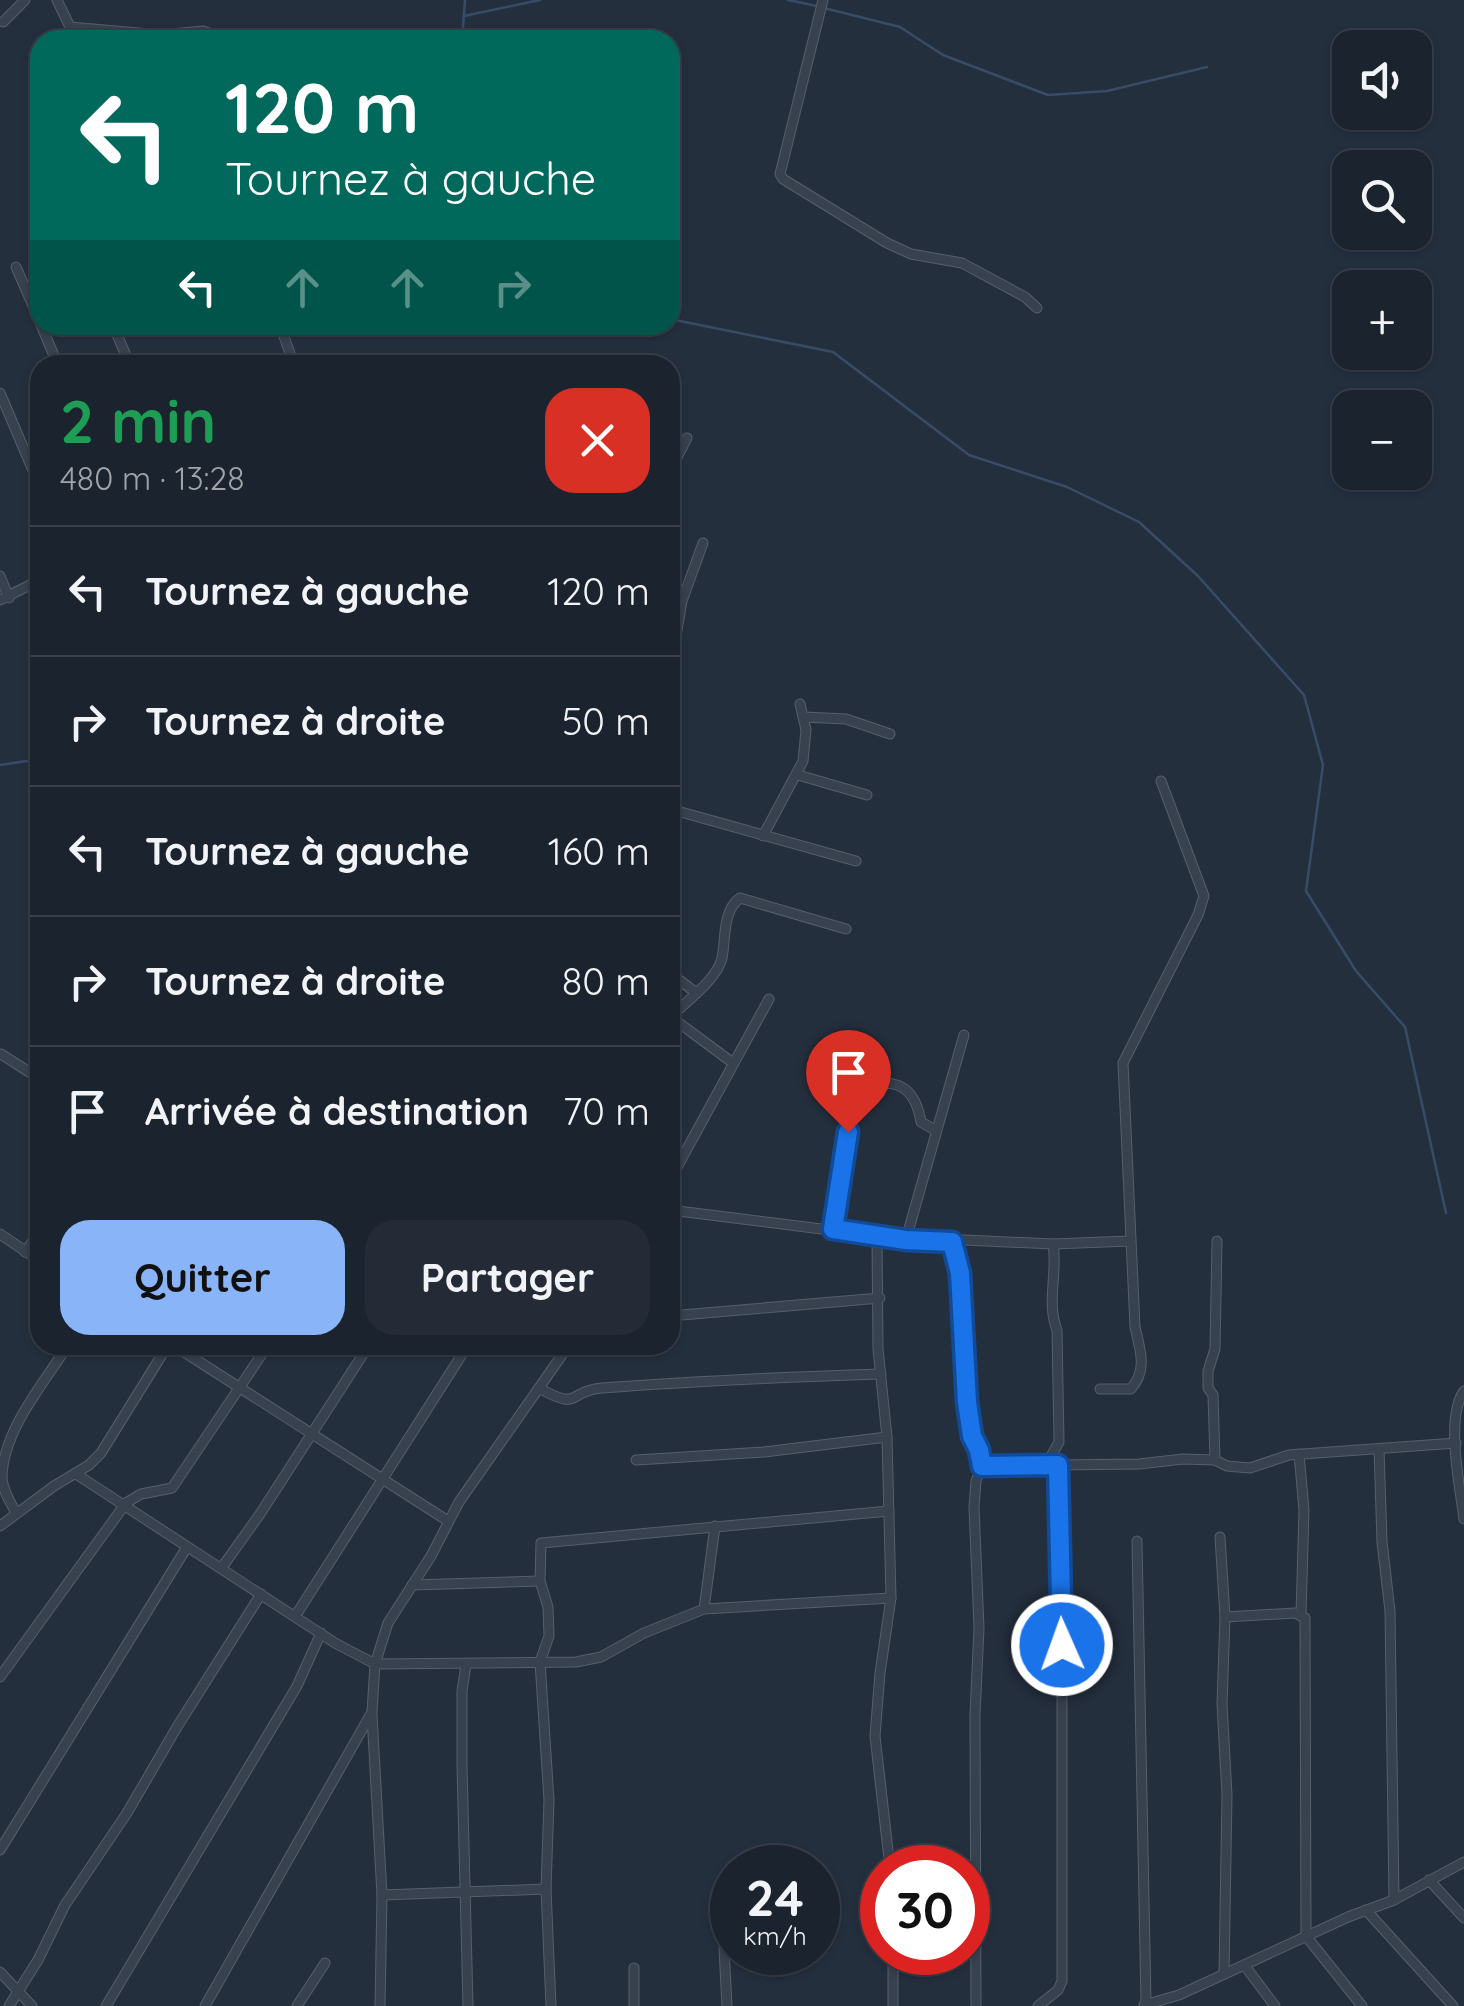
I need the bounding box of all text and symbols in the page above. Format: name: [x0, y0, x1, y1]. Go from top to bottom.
map controls: [1332, 30, 1432, 490]
button: sound: [1332, 30, 1432, 130]
text: 120 m: [225, 63, 419, 151]
icon: left: [60, 70, 190, 200]
text: Tournez à gauche: [225, 150, 596, 206]
button: search: [1332, 150, 1432, 250]
icon: left: [170, 260, 225, 315]
icon: ahead: [275, 260, 330, 315]
icon: ahead: [380, 260, 435, 315]
icon: right: [485, 260, 540, 315]
button: +: [1332, 270, 1432, 370]
text: 2 min: [60, 383, 216, 458]
button: close: [545, 388, 650, 493]
button: −: [1332, 390, 1432, 490]
text: 480 m · 13:28: [60, 458, 244, 498]
icon: left: [60, 564, 115, 619]
text: Tournez à gauche: [145, 567, 470, 615]
text: 120 m: [547, 567, 650, 615]
icon: right: [60, 694, 115, 749]
text: Tournez à droite: [145, 697, 445, 745]
text: 50 m: [562, 697, 650, 745]
icon: left: [60, 824, 115, 879]
text: Tournez à gauche: [145, 827, 470, 875]
text: 160 m: [548, 827, 650, 875]
icon: right: [60, 954, 115, 1009]
text: Tournez à droite: [145, 957, 445, 1005]
text: 80 m: [562, 957, 650, 1005]
pin: [806, 1030, 891, 1133]
icon: arrive: [821, 1045, 876, 1100]
icon: arrive: [60, 1084, 115, 1139]
text: Arrivée à destination: [145, 1087, 529, 1135]
text: 70 m: [563, 1087, 650, 1135]
button: Quitter: [60, 1220, 345, 1335]
button: Partager: [365, 1220, 650, 1335]
position arrow: [1010, 1593, 1114, 1697]
speed limit sign: 30: [860, 1845, 990, 1975]
text: 24: [746, 1866, 804, 1929]
text: km/h: [743, 1920, 807, 1951]

